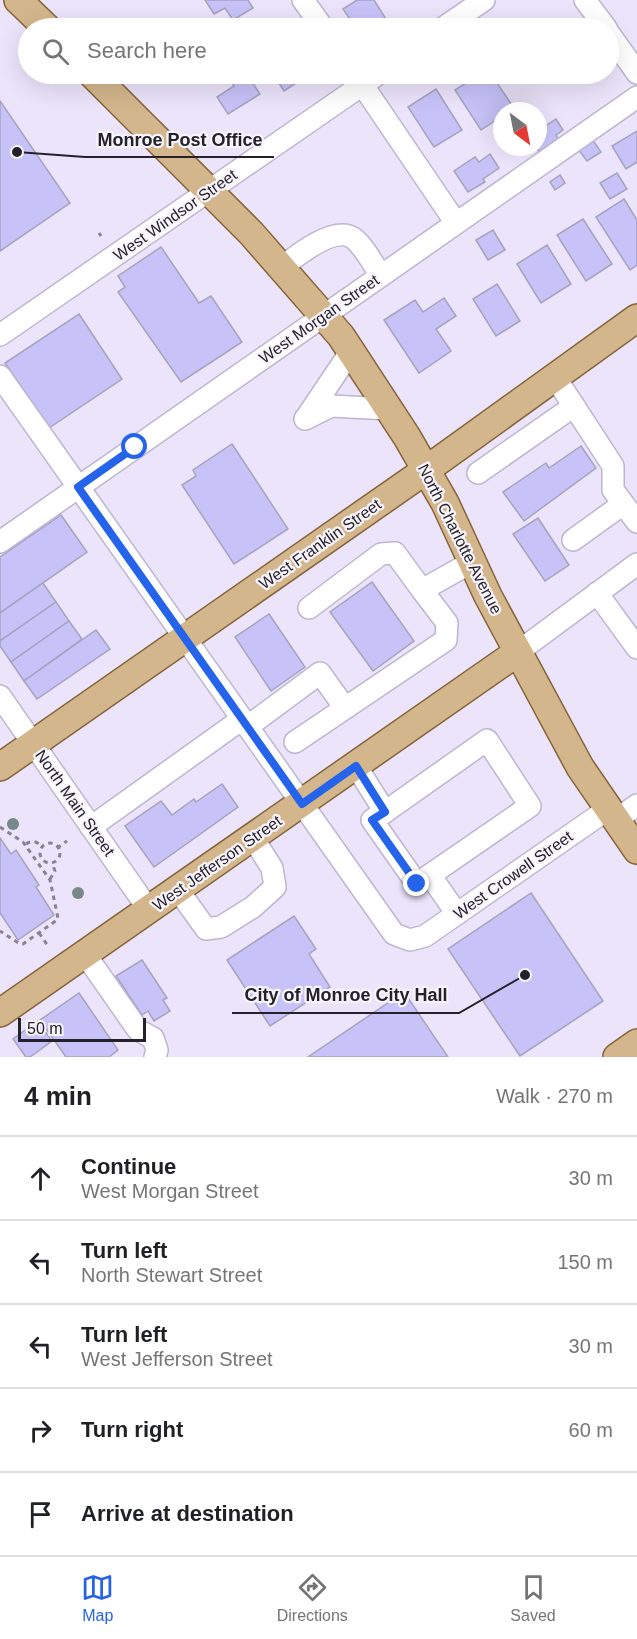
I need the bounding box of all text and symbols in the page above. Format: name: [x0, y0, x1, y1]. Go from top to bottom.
search box: [18, 18, 619, 84]
icon: search: [39, 35, 72, 68]
text: Search here: [87, 38, 207, 63]
north arrow: [493, 102, 547, 156]
callout: Monroe Post Office: [85, 121, 274, 157]
text: Monroe Post Office: [97, 130, 263, 150]
street label: West Windsor Street: [110, 166, 240, 264]
street label: West Morgan Street: [256, 271, 382, 367]
route start: [121, 433, 147, 459]
street label: North Charlotte Avenue: [415, 461, 505, 617]
street label: West Franklin Street: [256, 495, 385, 592]
street label: North Main Street: [32, 747, 118, 860]
street label: West Jefferson Street: [149, 812, 285, 914]
street label: West Crowell Street: [450, 827, 576, 922]
route end: [403, 870, 429, 896]
callout: City of Monroe City Hall: [232, 977, 459, 1013]
text: City of Monroe City Hall: [244, 985, 448, 1005]
scale bar: [18, 1015, 146, 1042]
text: 50 m: [27, 1020, 63, 1037]
text: 4 min: [24, 1081, 92, 1111]
text: Walk · 270 m: [496, 1085, 613, 1107]
text: Continue: [81, 1154, 176, 1179]
icon: ahead: [24, 1162, 57, 1195]
text: 30 m: [569, 1167, 613, 1189]
text: West Morgan Street: [81, 1180, 258, 1202]
text: Turn left: [81, 1238, 167, 1263]
icon: left: [24, 1246, 57, 1279]
text: 150 m: [557, 1251, 613, 1273]
text: North Stewart Street: [81, 1264, 262, 1286]
text: Turn left: [81, 1322, 167, 1347]
icon: left: [24, 1330, 57, 1363]
text: 30 m: [569, 1335, 613, 1357]
text: West Jefferson Street: [81, 1348, 273, 1370]
icon: right: [24, 1414, 57, 1447]
text: Turn right: [81, 1417, 183, 1442]
text: 60 m: [569, 1419, 613, 1441]
icon: arrive: [24, 1498, 57, 1531]
text: Arrive at destination: [81, 1501, 294, 1526]
tab: Map: [81, 1571, 114, 1625]
tab: Directions: [277, 1571, 348, 1625]
tab: Saved: [510, 1571, 556, 1625]

